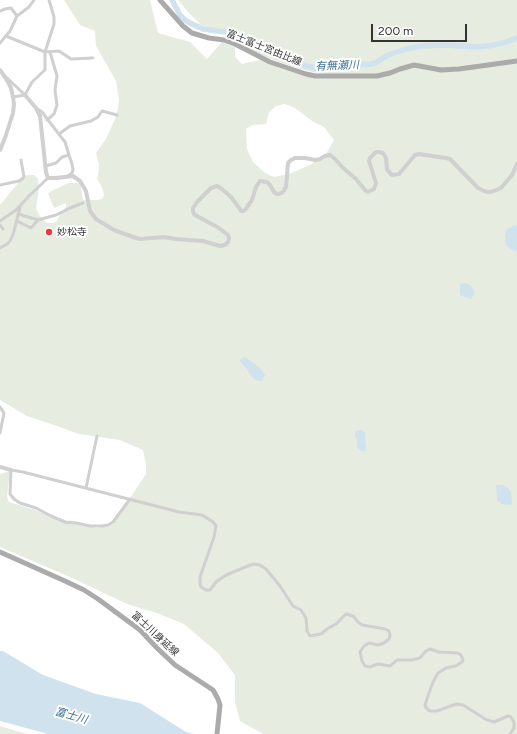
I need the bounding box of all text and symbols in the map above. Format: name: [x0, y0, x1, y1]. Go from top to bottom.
scale bar: [373, 16, 469, 42]
text: 200 m: [378, 24, 413, 38]
street label: 富士富士宮由比線: [225, 27, 303, 69]
water label: 有無瀬川: [315, 59, 359, 73]
place label: 妙松寺: [57, 226, 87, 238]
marker: 妙松寺: [44, 227, 54, 237]
street label: 富士川身延線: [129, 609, 181, 659]
water label: 富士川: [53, 705, 89, 727]

